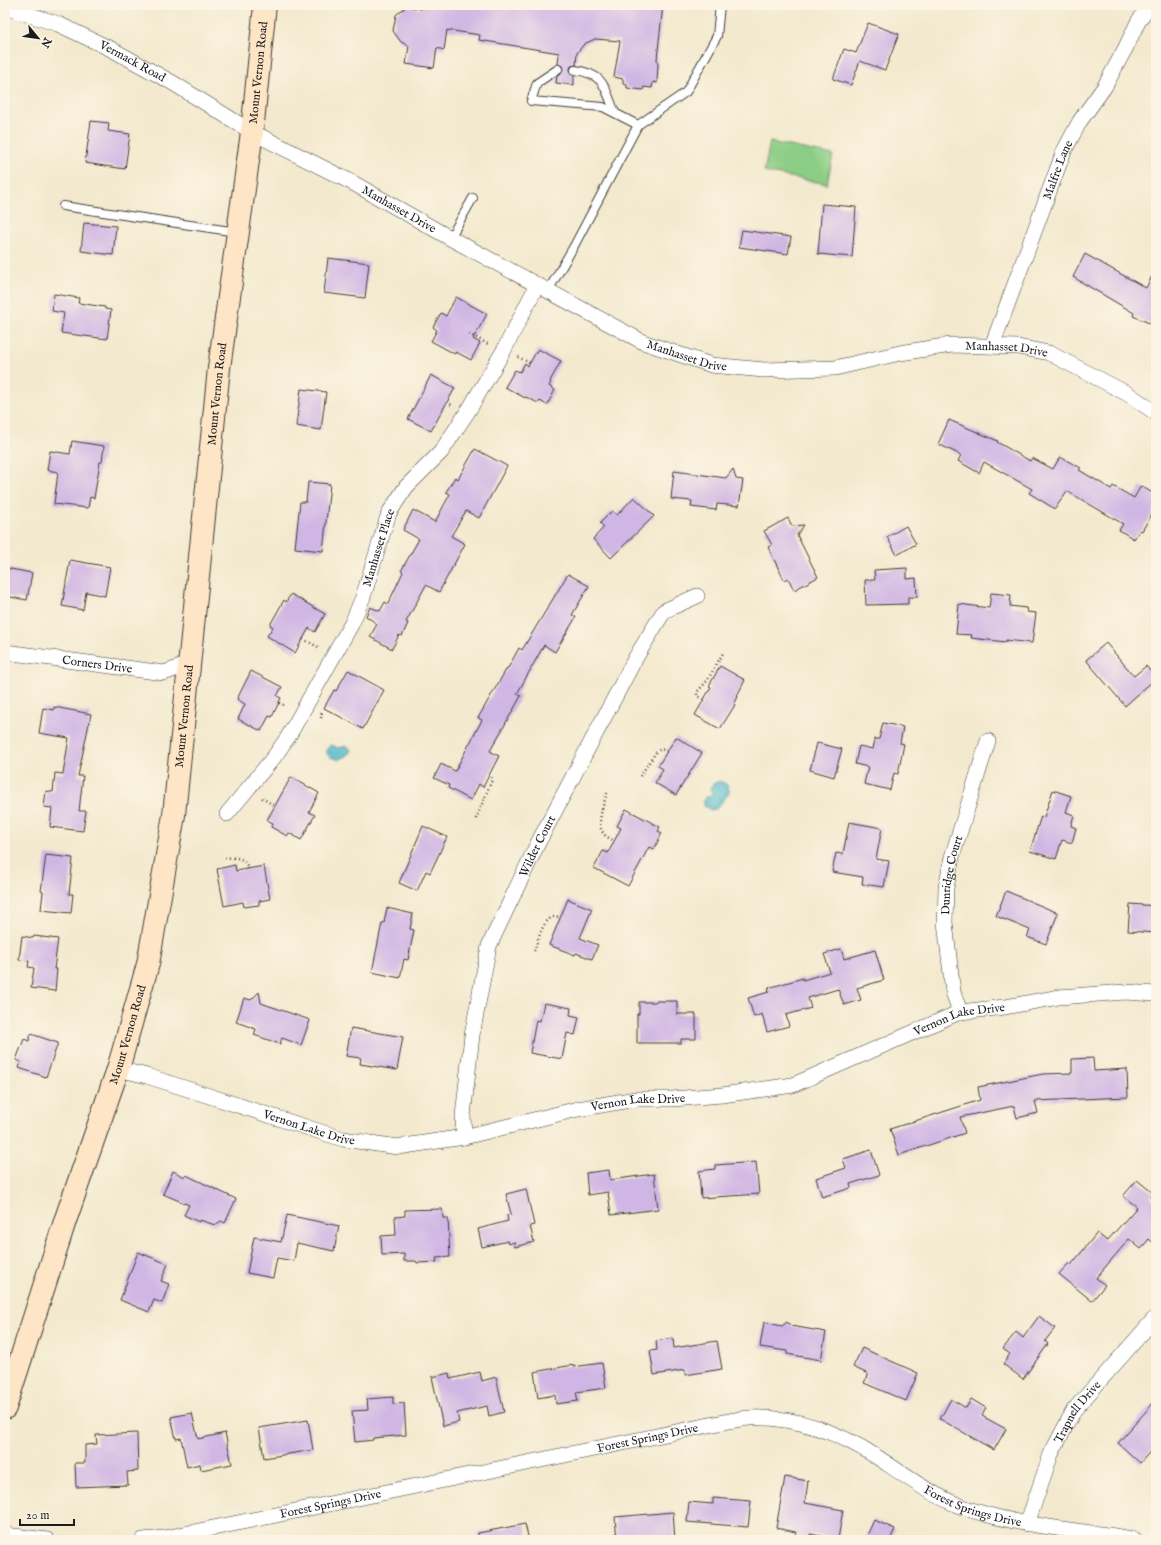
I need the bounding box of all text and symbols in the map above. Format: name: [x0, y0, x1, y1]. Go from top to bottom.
north arrow: [18, 18, 58, 58]
street label: Mount Vernon Road: [245, 20, 271, 125]
text: N: [37, 34, 55, 50]
street label: Vermack Road: [96, 37, 169, 85]
street label: Malfre Lane: [1039, 137, 1076, 201]
street label: Manhasset Drive: [359, 182, 439, 236]
street label: Manhasset Drive: [645, 336, 728, 374]
street label: Manhasset Drive: [965, 338, 1050, 360]
street label: Mount Vernon Road: [204, 341, 230, 446]
street label: Manhasset Place: [359, 505, 398, 589]
street label: Corners Drive: [61, 652, 134, 676]
street label: Mount Vernon Road: [171, 664, 197, 768]
street label: Wilder Court: [516, 813, 559, 879]
street label: Dunridge Court: [938, 834, 966, 915]
street label: Mount Vernon Road: [106, 983, 149, 1086]
street label: Vernon Lake Drive: [910, 1000, 1006, 1039]
street label: Vernon Lake Drive: [589, 1090, 686, 1114]
street label: Vernon Lake Drive: [260, 1106, 356, 1148]
street label: Trapnell Drive: [1051, 1377, 1104, 1446]
street label: Forest Springs Drive: [596, 1420, 700, 1456]
street label: Forest Springs Drive: [921, 1482, 1023, 1530]
street label: Forest Springs Drive: [279, 1486, 383, 1521]
scale bar: [20, 1501, 74, 1527]
text: 20 m: [26, 1508, 49, 1523]

